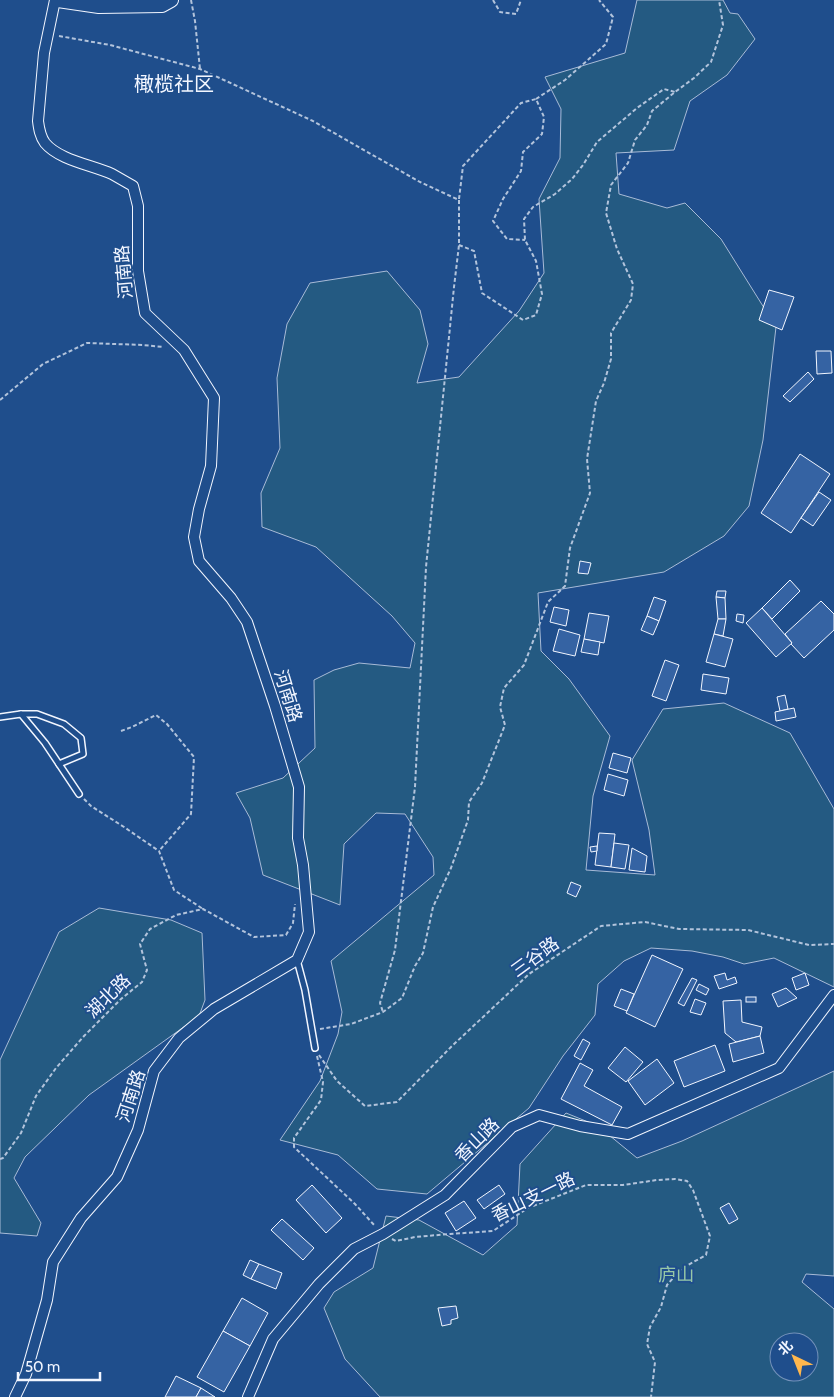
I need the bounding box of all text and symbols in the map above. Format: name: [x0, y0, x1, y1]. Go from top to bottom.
district label: 橄榄社区: [134, 72, 214, 96]
street label: 河南路: [111, 244, 137, 300]
street label: 河南路: [270, 667, 306, 725]
street label: 三谷路: [507, 932, 563, 982]
street label: 湖北路: [81, 969, 135, 1023]
street label: 河南路: [112, 1067, 150, 1125]
street label: 香山路: [450, 1113, 504, 1167]
street label: 香山支一路: [488, 1167, 578, 1227]
park label: 庐山: [658, 1264, 694, 1286]
north arrow: [769, 1332, 819, 1382]
text: 北: [774, 1336, 796, 1359]
scale bar: [18, 1350, 100, 1382]
text: 50 m: [25, 1358, 60, 1376]

